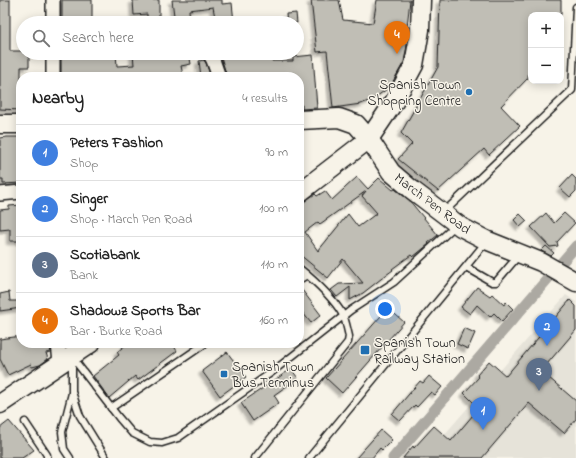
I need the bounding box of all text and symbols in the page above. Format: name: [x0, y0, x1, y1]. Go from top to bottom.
map controls: [528, 12, 564, 84]
button: +: [528, 12, 564, 48]
search box: [16, 16, 304, 60]
pin: 4: [384, 21, 410, 54]
icon: search: [30, 27, 52, 49]
text: Search here: [62, 27, 134, 49]
button: −: [528, 48, 564, 84]
place label: Spanish Town Shopping Centre: [367, 75, 462, 113]
text: Nearby: [32, 86, 84, 111]
marker: Spanish Town Shopping Centre: [464, 87, 474, 97]
text: 4 results: [242, 89, 288, 108]
text: Peters Fashion: [70, 132, 163, 154]
text: 1: [43, 143, 47, 162]
text: 90 m: [265, 143, 288, 162]
text: Shop: [70, 154, 98, 173]
street label: March Pen Road: [389, 168, 475, 240]
text: Singer: [70, 188, 108, 210]
text: 2: [42, 199, 48, 218]
text: 100 m: [259, 199, 288, 218]
text: Shop · March Pen Road: [70, 210, 192, 229]
text: Scotiabank: [70, 244, 140, 266]
text: 3: [42, 255, 48, 274]
text: 110 m: [261, 255, 288, 274]
text: Bank: [70, 266, 98, 285]
your location: [375, 299, 395, 319]
text: Shadowz Sports Bar: [70, 300, 200, 322]
text: 4: [42, 311, 48, 330]
text: 160 m: [259, 311, 288, 330]
pin: 2: [534, 313, 560, 346]
text: Bar · Burke Road: [70, 322, 162, 341]
place label: Spanish Town Railway Station: [374, 333, 465, 371]
marker: Spanish Town Railway Station: [359, 344, 371, 356]
place label: Spanish Town Bus Terminus: [231, 357, 314, 394]
pin: 3: [526, 358, 552, 391]
marker: Spanish Town Bus Terminus: [219, 369, 229, 379]
pin: 1: [470, 397, 496, 430]

